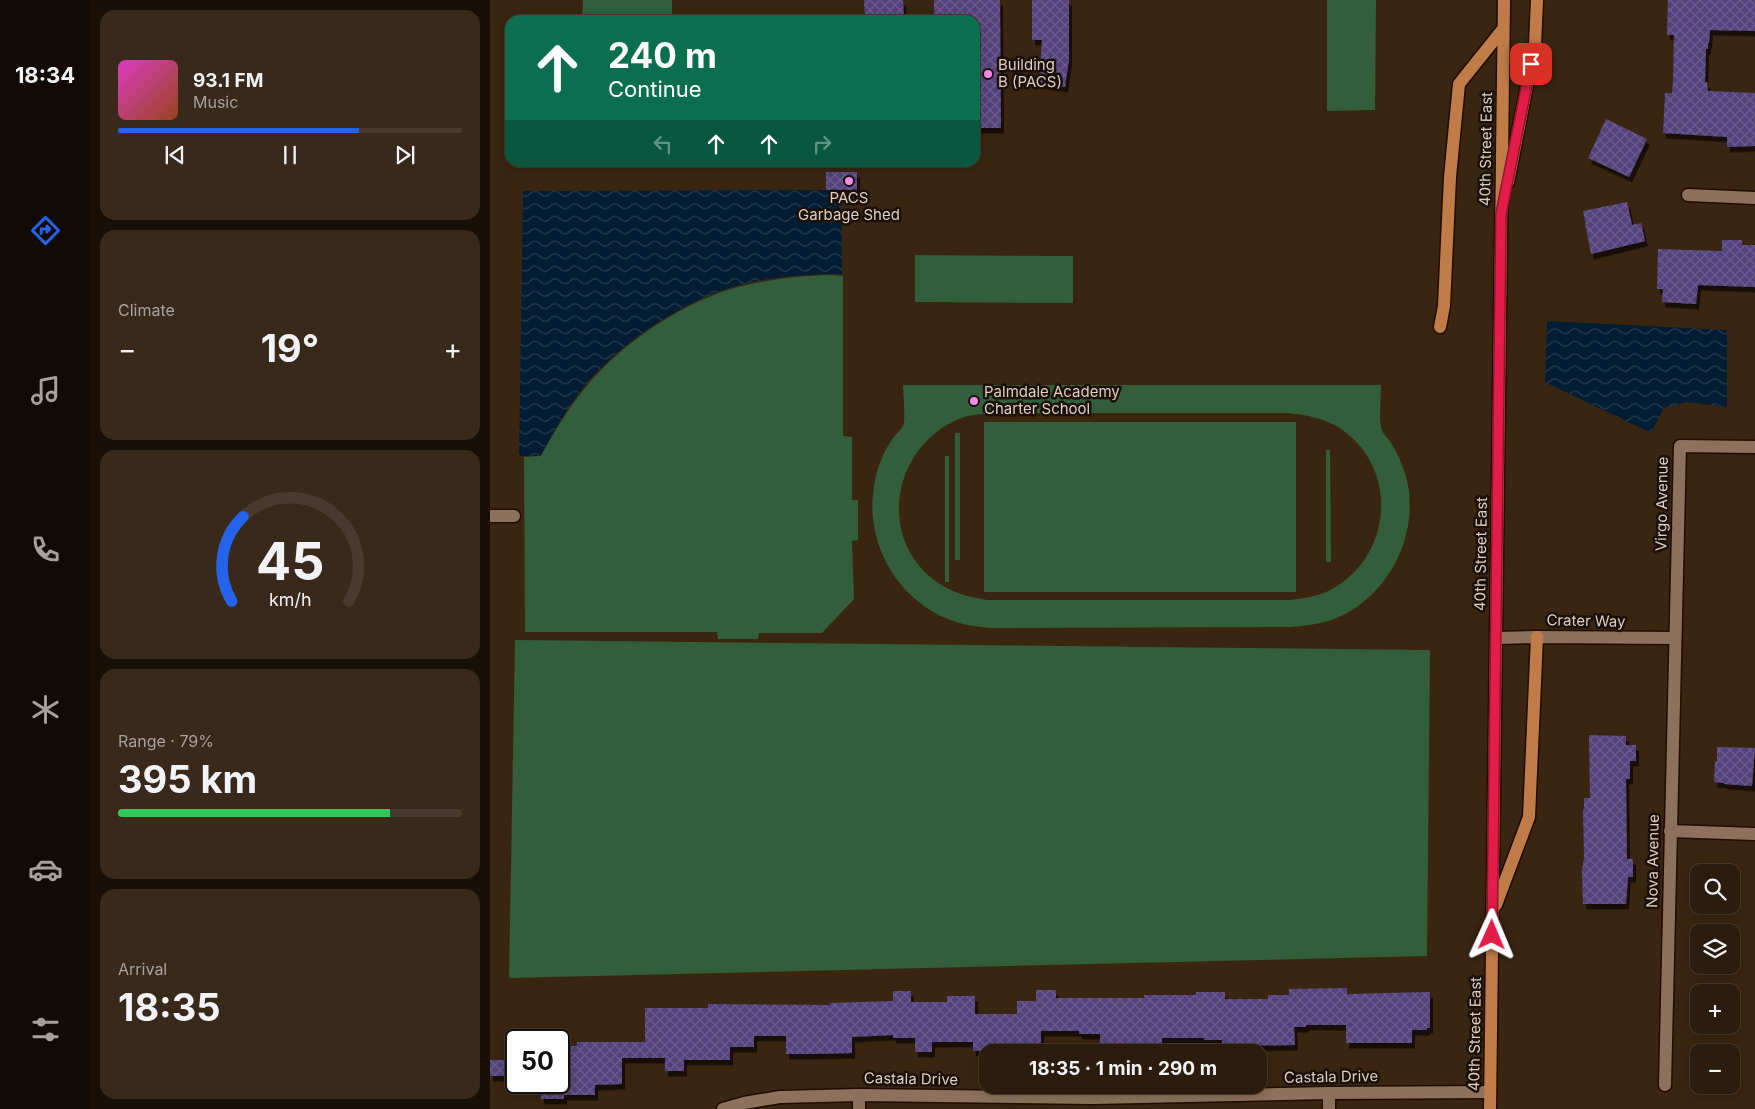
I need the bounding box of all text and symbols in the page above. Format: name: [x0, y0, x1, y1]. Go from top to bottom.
text: 240 m: [608, 34, 717, 76]
icon: ahead: [525, 35, 590, 100]
pin: [1510, 43, 1552, 85]
icon: arrive: [1517, 50, 1545, 78]
place label: Building B (PACS): [998, 55, 1062, 91]
text: 18:34: [15, 62, 75, 88]
marker: Building B (PACS): [982, 68, 994, 80]
text: 93.1 FM: [193, 69, 263, 92]
text: Continue: [608, 76, 702, 102]
text: Music: [193, 92, 238, 112]
street label: 40th Street East: [1475, 92, 1496, 206]
icon: left: [649, 130, 677, 158]
icon: ahead: [702, 130, 730, 158]
icon: ahead: [755, 130, 783, 158]
icon: right: [808, 130, 836, 158]
icon: previous: [161, 141, 189, 169]
icon: pause: [276, 141, 304, 169]
icon: next: [391, 141, 419, 169]
marker: PACS Garbage Shed: [843, 175, 855, 187]
place label: PACS Garbage Shed: [798, 188, 900, 224]
icon: directions: [28, 213, 63, 248]
text: Climate: [118, 300, 175, 320]
text: 19°: [261, 325, 319, 371]
text: −: [118, 332, 137, 366]
text: +: [443, 332, 462, 366]
icon: music: [28, 373, 63, 408]
place label: Palmdale Academy Charter School: [984, 382, 1120, 418]
marker: Palmdale Academy Charter School: [968, 395, 980, 407]
street label: Virgo Avenue: [1651, 457, 1672, 551]
street label: 40th Street East: [1470, 497, 1491, 611]
text: 45: [256, 530, 324, 593]
icon: phone: [28, 532, 63, 567]
text: km/h: [269, 589, 311, 610]
street label: Crater Way: [1546, 610, 1626, 631]
icon: climate: [28, 692, 63, 727]
text: Range · 79%: [118, 731, 214, 751]
text: 395 km: [118, 756, 257, 802]
street label: Nova Avenue: [1642, 814, 1663, 908]
icon: car: [28, 852, 63, 887]
map controls: [1690, 864, 1740, 1094]
button: search: [1690, 864, 1740, 914]
position arrow: [1465, 908, 1517, 960]
button: layers: [1690, 924, 1740, 974]
text: Arrival: [118, 959, 167, 979]
street label: 40th Street East: [1464, 977, 1485, 1091]
text: 18:35: [118, 984, 221, 1030]
button: +: [1690, 984, 1740, 1034]
icon: filters: [28, 1012, 63, 1047]
speed limit sign: 50: [505, 1029, 570, 1094]
button: −: [1690, 1044, 1740, 1094]
text: 18:35 · 1 min · 290 m: [1029, 1057, 1217, 1080]
street label: Castala Drive: [1284, 1066, 1378, 1087]
street label: Castala Drive: [864, 1068, 958, 1089]

